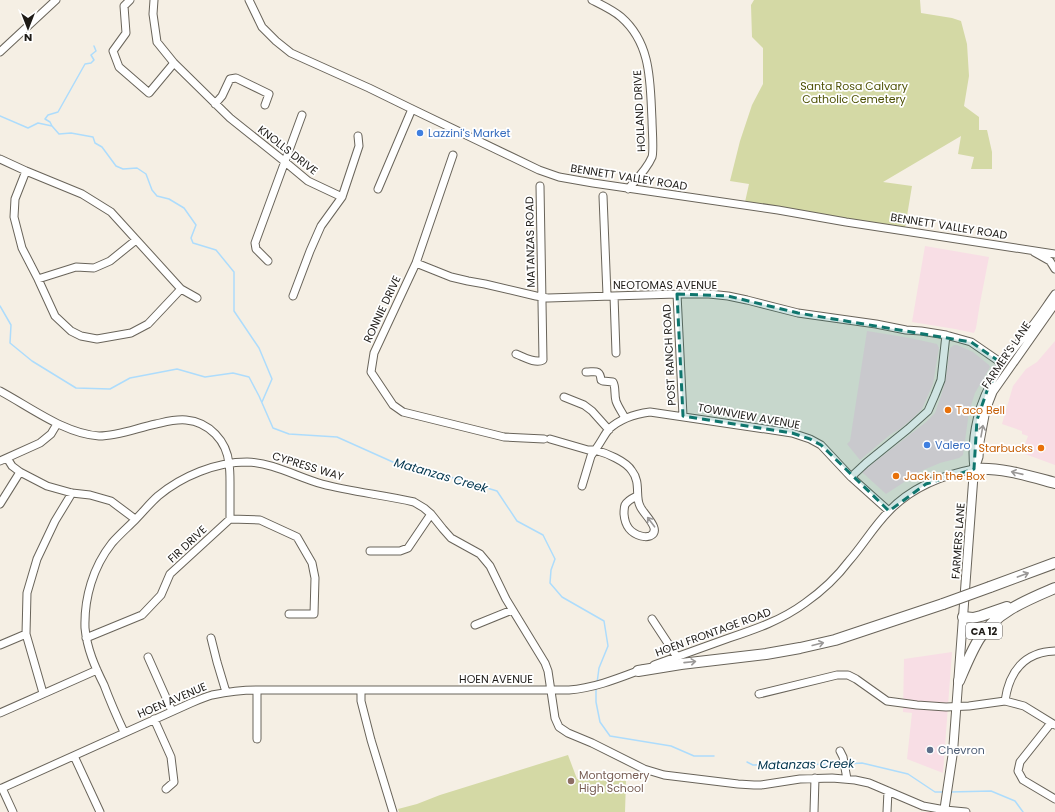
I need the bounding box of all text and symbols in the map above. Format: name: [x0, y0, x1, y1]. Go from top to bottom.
north arrow: [8, 8, 48, 48]
text: N: [24, 30, 32, 46]
street label: HOLLAND DRIVE: [629, 70, 649, 152]
park label: Santa Rosa Calvary Catholic Cemetery: [800, 78, 909, 107]
street label: KNOLLS DRIVE: [255, 121, 321, 179]
place label: Lazzini's Market: [428, 125, 511, 141]
marker: Lazzini's Market: [415, 128, 425, 138]
street label: BENNETT VALLEY ROAD: [569, 160, 689, 194]
street label: MATANZAS ROAD: [521, 196, 539, 288]
street label: BENNETT VALLEY ROAD: [889, 209, 1009, 243]
street label: RONNIE DRIVE: [359, 273, 405, 345]
street label: NEOTOMAS AVENUE: [613, 277, 717, 293]
street label: POST RANCH ROAD: [658, 304, 680, 406]
street label: FARMER'S LANE: [978, 318, 1034, 392]
street label: TOWNVIEW AVENUE: [696, 399, 802, 433]
place label: Taco Bell: [956, 402, 1005, 418]
marker: Taco Bell: [943, 405, 953, 415]
one-way arrow: [979, 425, 987, 438]
place label: Valero: [935, 437, 971, 453]
marker: Valero: [922, 440, 932, 450]
place label: Starbucks: [978, 440, 1033, 456]
marker: Starbucks: [1036, 443, 1046, 453]
street label: CYPRESS WAY: [270, 448, 346, 485]
water label: Matanzas Creek: [392, 453, 491, 497]
place label: Jack in the Box: [904, 468, 986, 484]
one-way arrow: [1011, 469, 1024, 477]
marker: Jack in the Box: [891, 471, 901, 481]
street label: FARMERS LANE: [947, 502, 969, 580]
one-way arrow: [646, 516, 655, 527]
street label: FIR DRIVE: [164, 522, 210, 566]
one-way arrow: [1016, 571, 1029, 578]
street label: HOEN FRONTAGE ROAD: [653, 604, 773, 660]
road number: CA 12: [966, 623, 1002, 639]
one-way arrow: [812, 640, 825, 647]
one-way arrow: [683, 659, 696, 666]
street label: HOEN AVENUE: [459, 671, 533, 687]
street label: HOEN AVENUE: [135, 678, 209, 722]
place label: Chevron: [938, 742, 985, 758]
marker: Chevron: [925, 745, 935, 755]
water label: Matanzas Creek: [757, 755, 855, 773]
place label: Montgomery High School: [579, 767, 650, 796]
marker: Montgomery High School: [566, 776, 576, 786]

